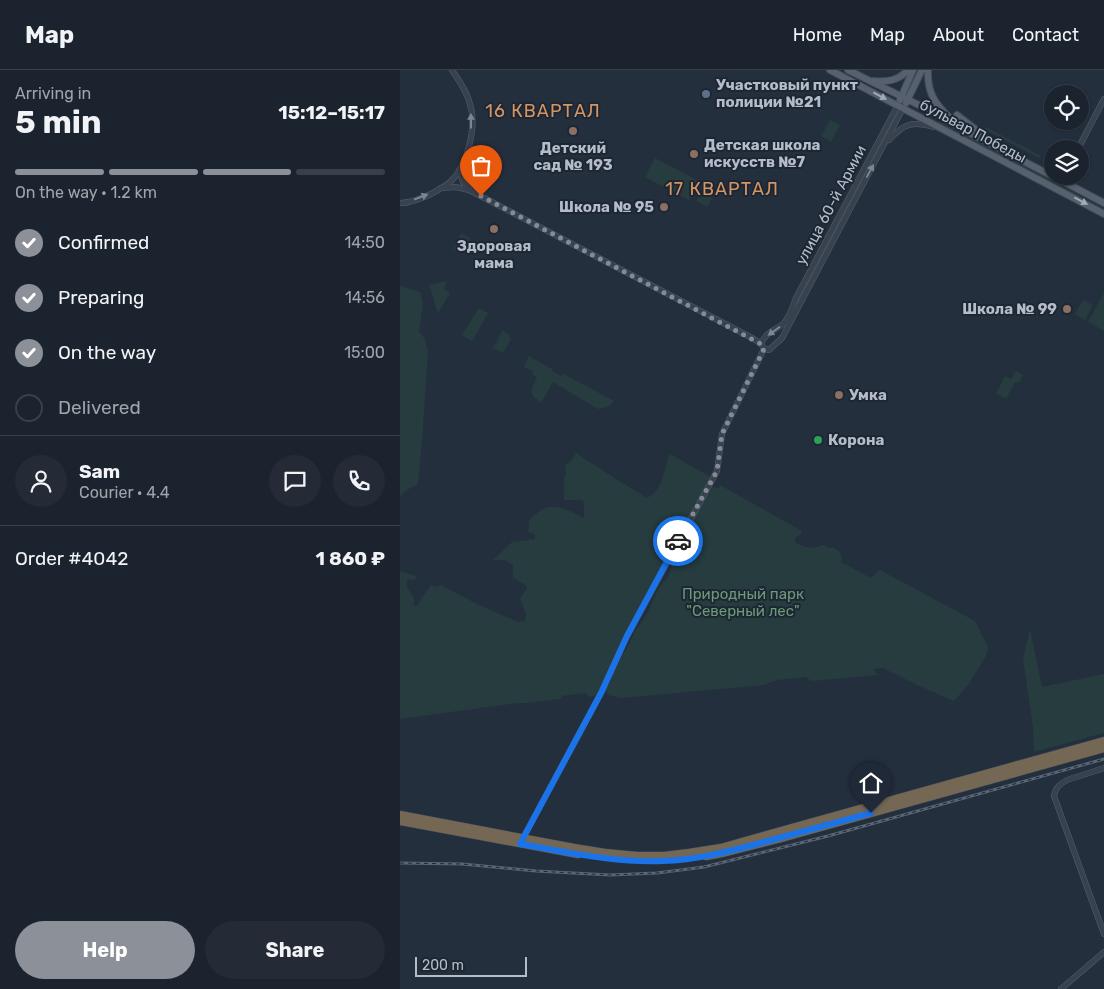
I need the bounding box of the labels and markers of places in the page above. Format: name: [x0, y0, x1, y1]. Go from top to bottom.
place label: Участковый пункт полиции №21: [716, 76, 859, 111]
marker: Участковый пункт полиции №21: [700, 88, 712, 100]
marker: Детский сад № 193: [567, 125, 579, 137]
place label: Детская школа искусств №7: [704, 136, 821, 171]
place label: Детский сад № 193: [533, 139, 613, 174]
pin: [460, 145, 502, 196]
marker: Детская школа искусств №7: [688, 148, 700, 160]
place label: Школа № 95: [559, 198, 654, 216]
marker: Школа № 95: [658, 201, 670, 213]
marker: Здоровая мама: [488, 223, 500, 235]
place label: Здоровая мама: [457, 237, 531, 272]
place label: Школа № 99: [962, 300, 1057, 318]
marker: Школа № 99: [1061, 303, 1073, 315]
place label: Умка: [849, 386, 887, 404]
marker: Умка: [833, 389, 845, 401]
place label: Корона: [828, 431, 884, 449]
marker: Корона: [812, 434, 824, 446]
pin: [850, 762, 892, 813]

